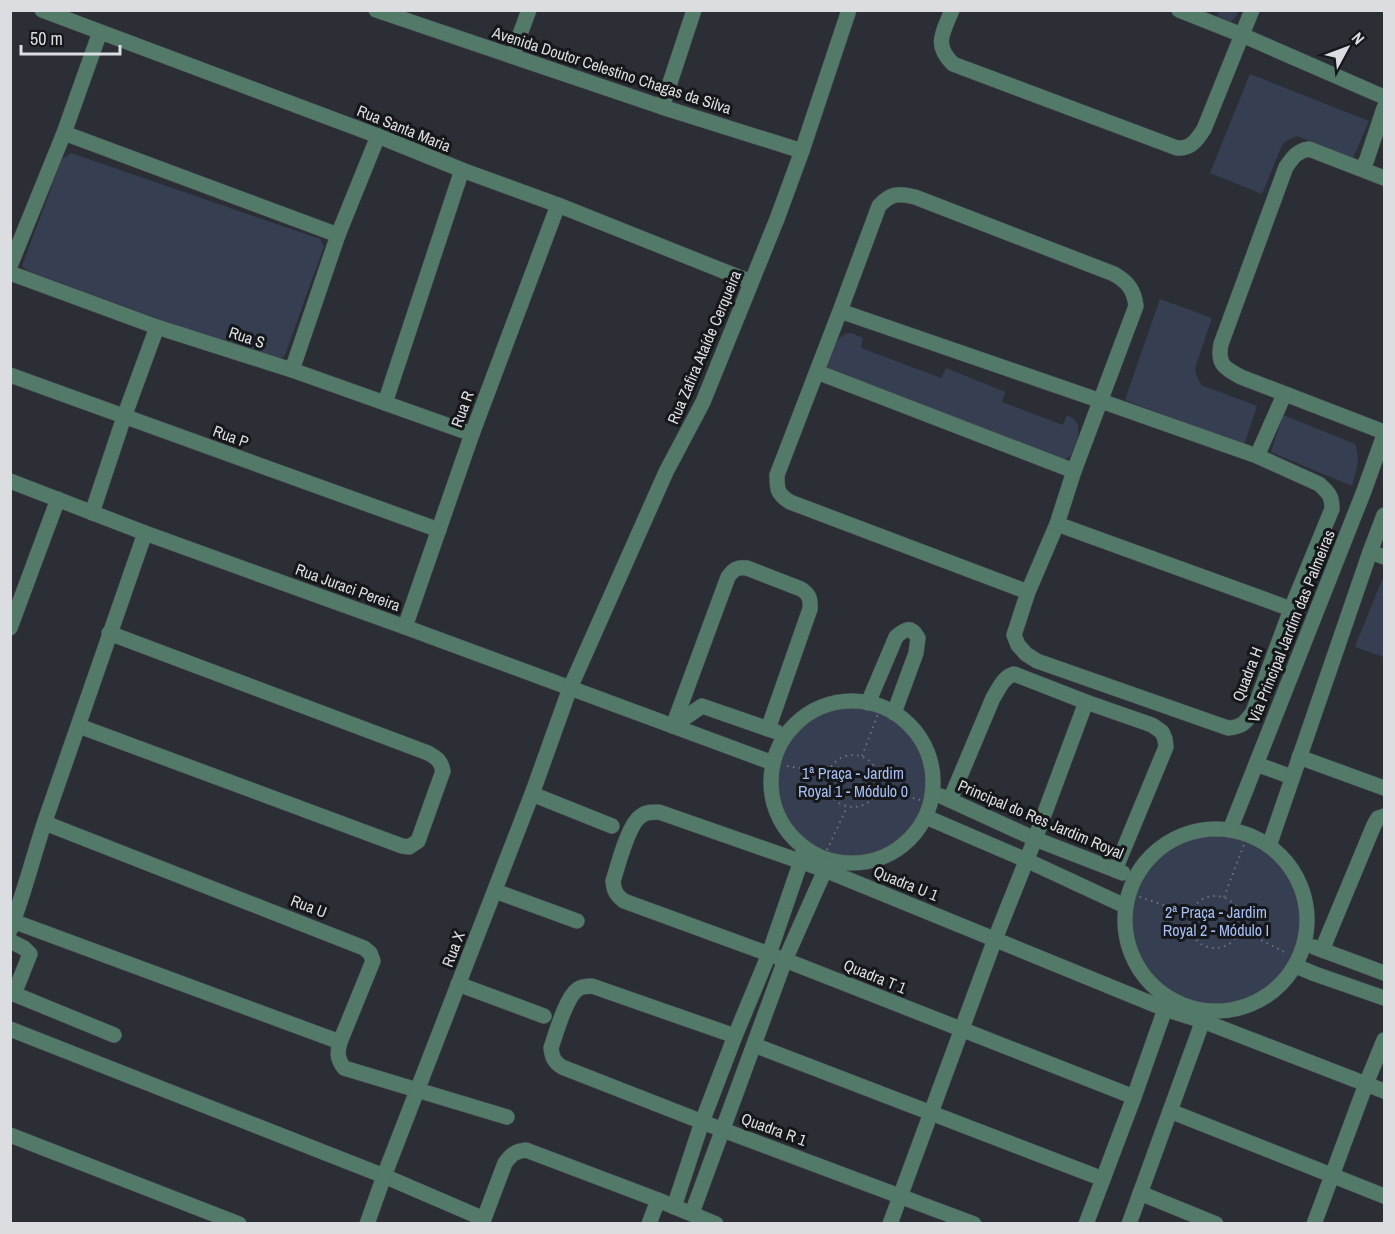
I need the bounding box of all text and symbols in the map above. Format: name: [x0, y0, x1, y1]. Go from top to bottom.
scale bar: [21, 18, 120, 56]
north arrow: [1317, 18, 1377, 78]
street label: Avenida Doutor Celestino Chagas da Silva: [489, 21, 735, 119]
text: 50 m: [30, 26, 63, 51]
text: N: [1347, 27, 1370, 49]
street label: Rua Santa Maria: [354, 99, 455, 157]
street label: Rua Zafira Ataíde Cerqueira: [662, 266, 747, 427]
street label: Rua S: [226, 321, 268, 353]
street label: Rua R: [445, 387, 479, 430]
street label: Rua P: [210, 419, 252, 453]
street label: Via Principal Jardim das Palmeiras: [1242, 526, 1340, 726]
street label: Rua Juraci Pereira: [292, 558, 404, 616]
street label: Quadra H: [1227, 644, 1267, 704]
park label: 1ª Praça - Jardim Royal 1 - Módulo 0: [798, 762, 908, 802]
street label: Principal do Res Jardim Royal: [955, 774, 1127, 864]
street label: Quadra U 1: [870, 860, 942, 906]
street label: Rua U: [288, 889, 330, 923]
park label: 2ª Praça - Jardim Royal 2 - Módulo I: [1163, 901, 1269, 941]
street label: Rua X: [436, 928, 470, 970]
street label: Quadra T 1: [840, 953, 910, 999]
street label: Quadra R 1: [738, 1107, 810, 1151]

